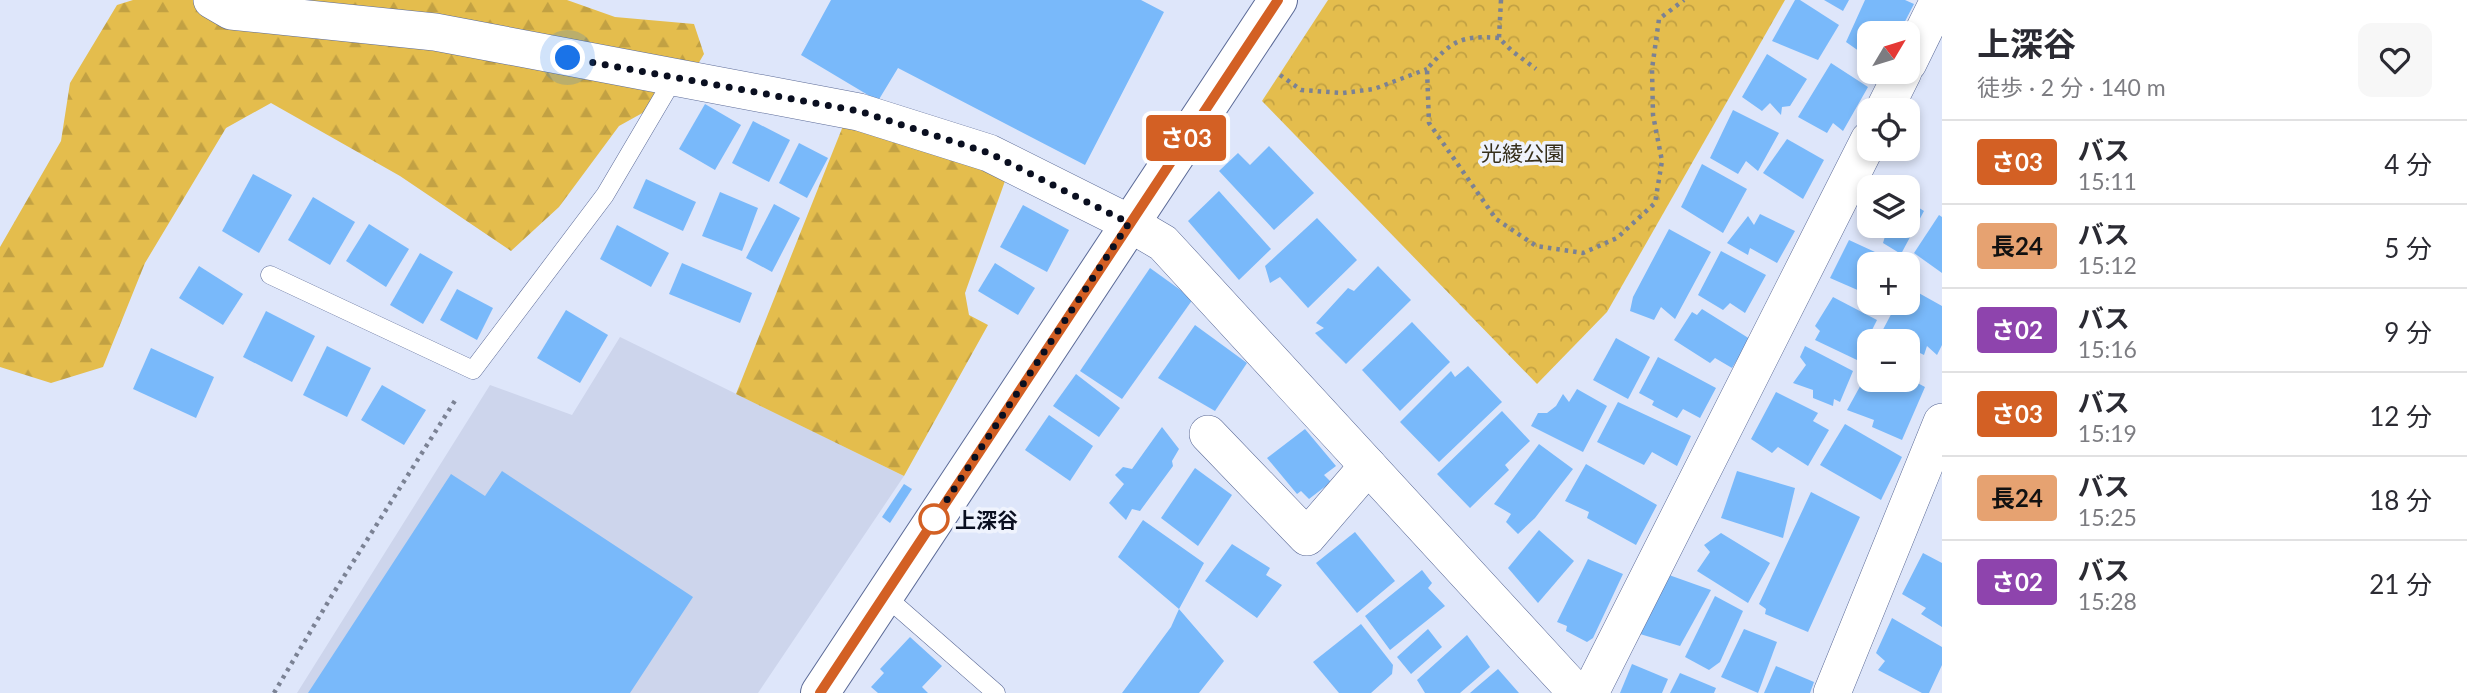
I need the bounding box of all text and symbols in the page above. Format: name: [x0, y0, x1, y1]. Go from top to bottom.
north arrow: [1857, 21, 1920, 84]
map controls: [1857, 21, 1920, 392]
text: 上深谷: [1977, 23, 2076, 63]
button: heart: [2358, 23, 2432, 97]
your location: [550, 40, 585, 75]
text: 徒歩 · 2 分 · 140 m: [1977, 73, 2166, 101]
button: locate: [1857, 98, 1920, 161]
line badge: さ03: [1146, 115, 1226, 161]
text: さ03: [1160, 123, 1212, 152]
text: バス: [2078, 134, 2130, 166]
park label: 光綾公園: [1481, 140, 1565, 165]
text: さ03: [1991, 147, 2043, 176]
text: 4 分: [2384, 148, 2432, 180]
text: 15:11: [2078, 167, 2137, 195]
button: layers: [1857, 175, 1920, 238]
text: バス: [2078, 218, 2130, 250]
text: 長24: [1991, 231, 2043, 260]
text: 5 分: [2384, 232, 2432, 264]
text: 15:12: [2078, 251, 2137, 279]
button: +: [1857, 252, 1920, 315]
text: バス: [2078, 302, 2130, 334]
text: さ02: [1991, 315, 2043, 344]
text: 9 分: [2384, 316, 2432, 348]
button: −: [1857, 329, 1920, 392]
text: 15:16: [2078, 335, 2137, 363]
text: バス: [2078, 386, 2130, 418]
text: さ03: [1991, 399, 2043, 428]
text: 12 分: [2369, 400, 2432, 432]
text: 15:19: [2078, 419, 2137, 447]
text: バス: [2078, 470, 2130, 502]
text: 長24: [1991, 483, 2043, 512]
text: 18 分: [2369, 484, 2432, 516]
text: 15:25: [2078, 503, 2137, 531]
marker: 上深谷: [919, 504, 949, 534]
place label: 上深谷: [955, 507, 1018, 532]
text: バス: [2078, 554, 2130, 586]
text: さ02: [1991, 567, 2043, 596]
text: 21 分: [2369, 568, 2432, 600]
text: 15:28: [2078, 587, 2137, 615]

